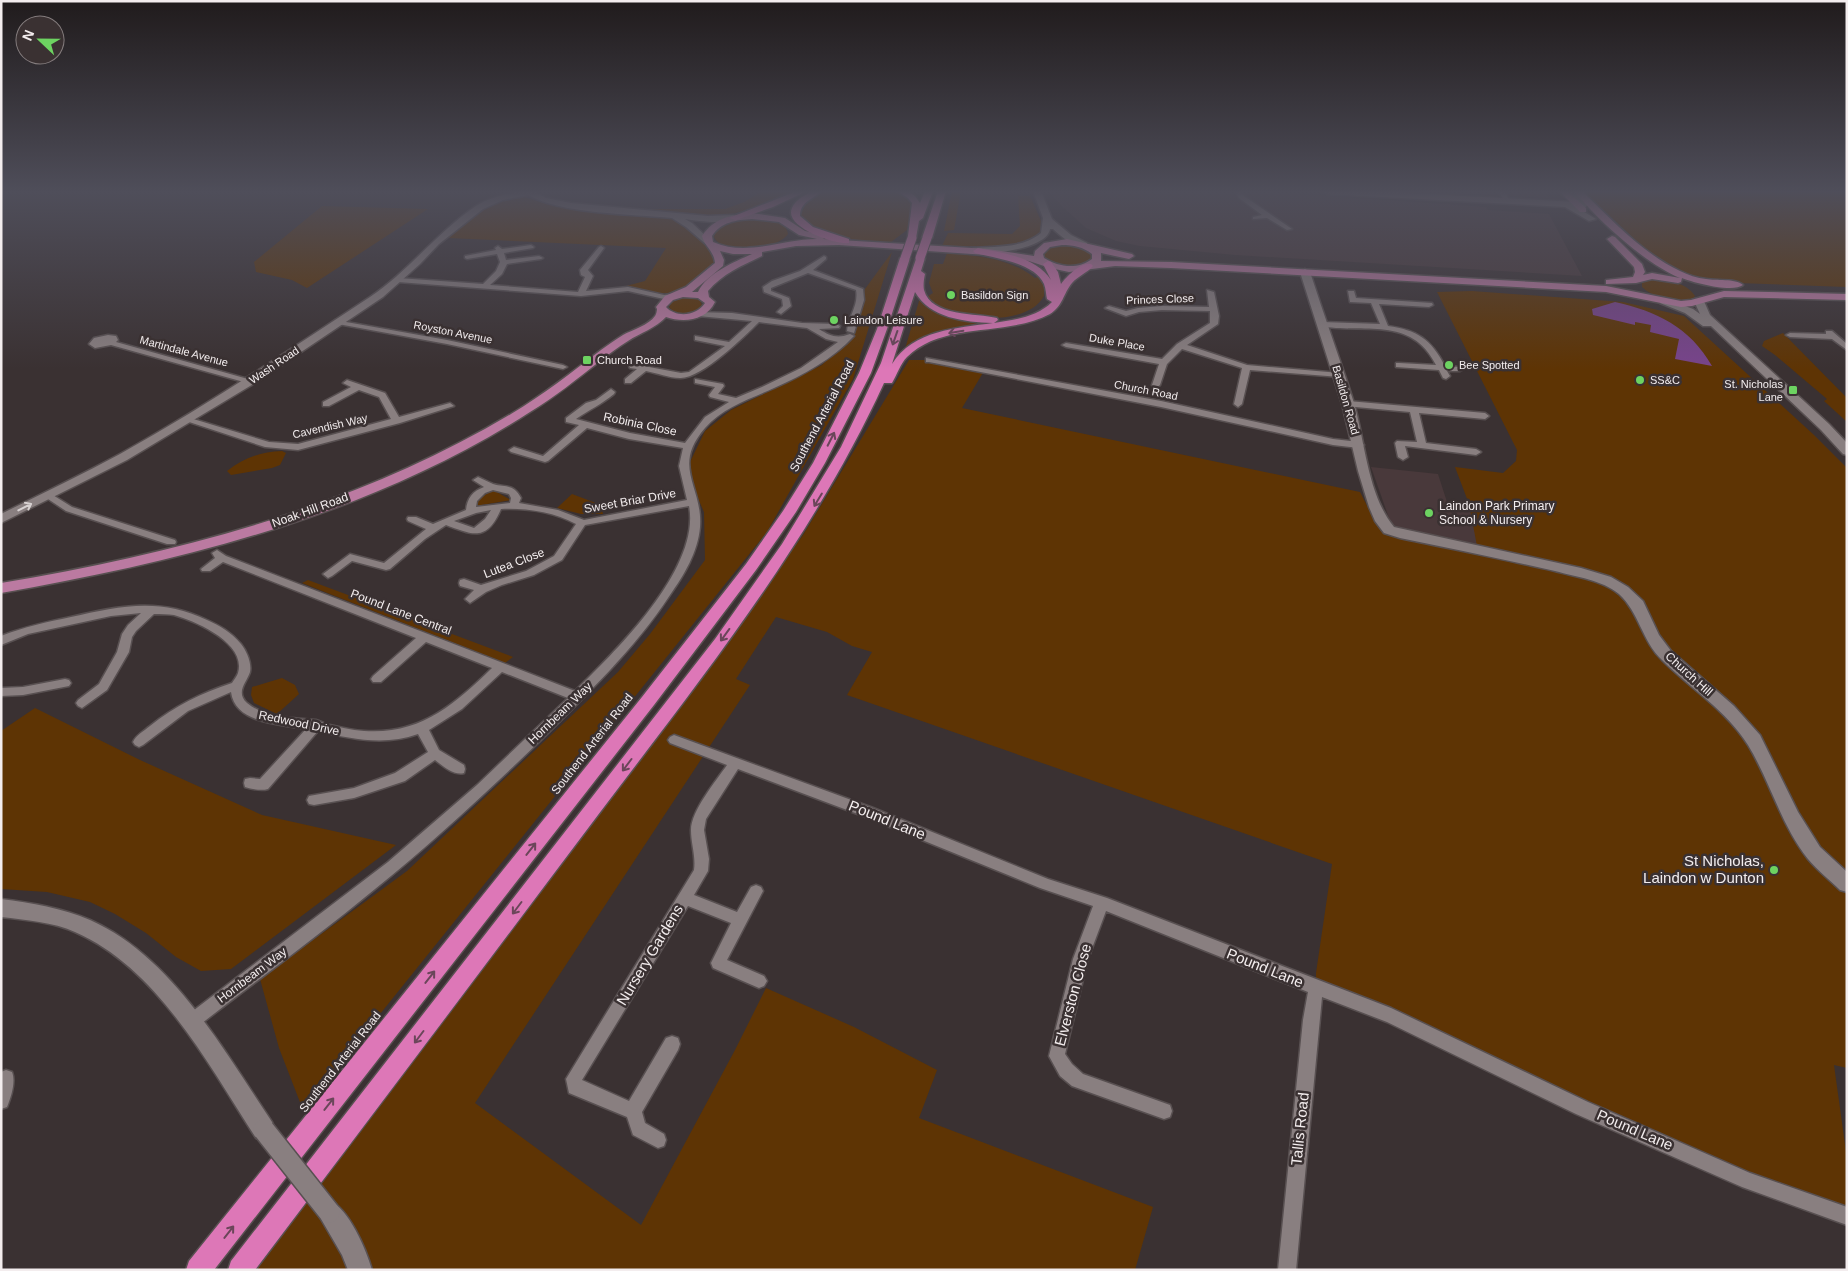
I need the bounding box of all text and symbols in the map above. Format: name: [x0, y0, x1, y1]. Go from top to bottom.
north arrow: [15, 15, 65, 65]
text: N: [19, 27, 37, 43]
marker: Basildon Sign: [945, 289, 957, 301]
place label: Basildon Sign: [961, 289, 1028, 301]
street label: Princes Close: [1126, 292, 1194, 306]
marker: Laindon Leisure: [828, 314, 840, 326]
place label: Laindon Leisure: [844, 314, 922, 326]
street label: Royston Avenue: [413, 318, 493, 346]
one-way arrow: [949, 328, 965, 338]
one-way arrow: [890, 329, 899, 345]
street label: Duke Place: [1088, 331, 1146, 353]
street label: Martindale Avenue: [139, 333, 229, 369]
street label: Wash Road: [247, 344, 301, 386]
marker: Church Road: [581, 354, 593, 366]
place label: Church Road: [597, 354, 662, 366]
street label: Southend Arterial Road: [787, 358, 857, 474]
marker: Bee Spotted: [1443, 359, 1455, 371]
place label: Bee Spotted: [1459, 359, 1520, 371]
street label: Basildon Road: [1330, 364, 1362, 436]
marker: SS&C: [1634, 374, 1646, 386]
place label: SS&C: [1650, 374, 1680, 386]
street label: Church Road: [1113, 378, 1179, 402]
place label: St. Nicholas Lane: [1724, 378, 1783, 403]
marker: St. Nicholas Lane: [1787, 384, 1799, 396]
street label: Robinia Close: [602, 409, 678, 439]
street label: Cavendish Way: [291, 411, 369, 440]
one-way arrow: [826, 432, 836, 447]
street label: Sweet Briar Drive: [583, 486, 678, 516]
street label: Noak Hill Road: [270, 490, 350, 530]
one-way arrow: [812, 492, 822, 506]
place label: Laindon Park Primary School & Nursery: [1439, 499, 1554, 527]
one-way arrow: [17, 502, 32, 512]
marker: Laindon Park Primary School & Nursery: [1423, 507, 1435, 519]
street label: Lutea Close: [482, 545, 547, 581]
street label: Pound Lane Central: [349, 586, 453, 638]
one-way arrow: [720, 628, 730, 642]
street label: Church Hill: [1663, 649, 1715, 699]
street label: Hornbeam Way: [525, 679, 595, 747]
street label: Southend Arterial Road: [548, 691, 636, 797]
street label: Redwood Drive: [257, 708, 341, 738]
one-way arrow: [621, 758, 632, 771]
street label: Pound Lane: [846, 796, 928, 843]
one-way arrow: [525, 843, 536, 856]
place label: St Nicholas, Laindon w Dunton: [1643, 852, 1764, 886]
marker: St Nicholas, Laindon w Dunton: [1768, 864, 1780, 876]
one-way arrow: [512, 901, 523, 914]
street label: Nursery Gardens: [613, 901, 686, 1008]
street label: Elverston Close: [1051, 942, 1094, 1048]
street label: Hornbeam Way: [215, 944, 289, 1006]
street label: Pound Lane: [1224, 944, 1306, 991]
one-way arrow: [425, 970, 436, 983]
street label: Southend Arterial Road: [296, 1009, 384, 1115]
one-way arrow: [413, 1030, 424, 1043]
street label: Tallis Road: [1287, 1092, 1312, 1166]
one-way arrow: [324, 1098, 335, 1111]
street label: Pound Lane: [1595, 1106, 1676, 1153]
one-way arrow: [223, 1225, 234, 1238]

